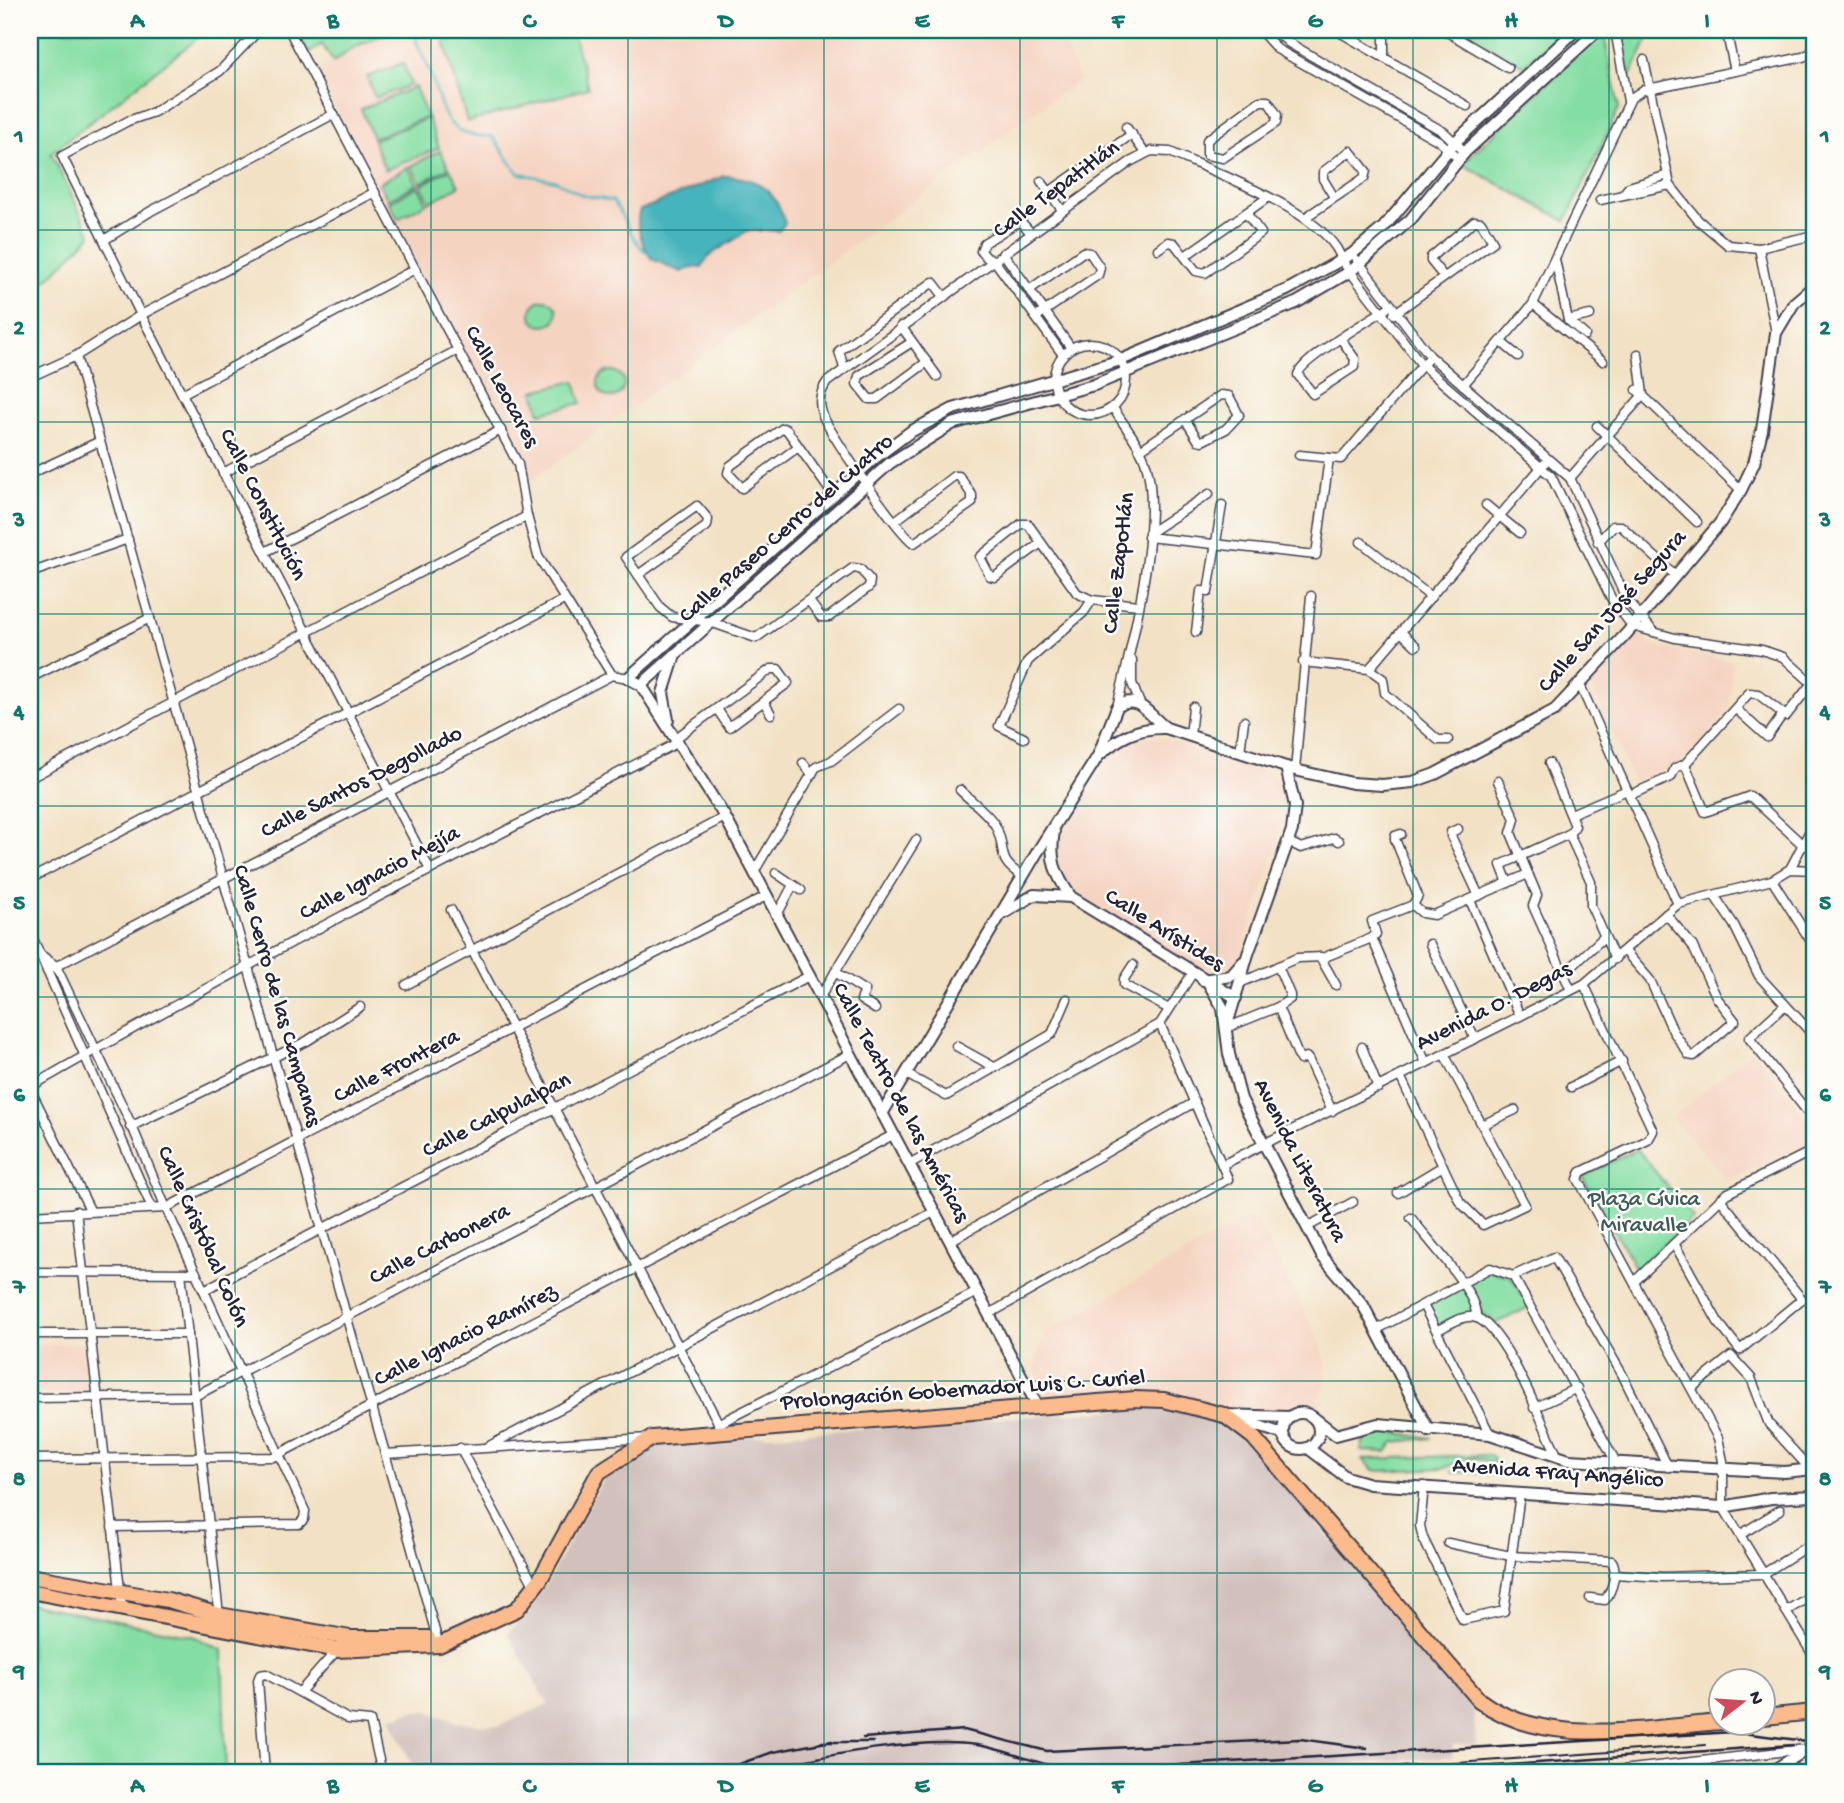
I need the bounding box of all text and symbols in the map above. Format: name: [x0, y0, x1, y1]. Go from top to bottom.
text: A: [129, 9, 145, 36]
text: B: [326, 9, 340, 36]
text: C: [523, 9, 538, 36]
text: D: [717, 9, 735, 36]
text: E: [915, 9, 931, 36]
text: F: [1111, 9, 1126, 36]
text: G: [1308, 9, 1324, 36]
text: H: [1504, 9, 1518, 36]
text: I: [1704, 9, 1710, 36]
text: 1: [13, 124, 24, 151]
text: 1: [1819, 124, 1830, 151]
street label: Calle Tepatitlán: [988, 135, 1126, 245]
text: 2: [13, 316, 25, 343]
text: 2: [1819, 316, 1831, 343]
street label: Calle Leocares: [458, 322, 545, 453]
street label: Calle Constitución: [212, 425, 312, 585]
street label: Calle Paseo Cerro del Cuatro: [674, 428, 900, 629]
street label: Calle Zapotlán: [1098, 491, 1142, 635]
text: 3: [12, 508, 25, 535]
text: 3: [1818, 508, 1831, 535]
street label: Calle San José Segura: [1533, 524, 1694, 699]
text: 4: [13, 700, 25, 727]
text: 4: [1819, 700, 1831, 727]
street label: Calle Santos Degollado: [257, 720, 467, 846]
street label: Calle Ignacio Mejía: [295, 820, 466, 928]
street label: Calle Cerro de las Campanas: [226, 862, 326, 1130]
street label: Calle Arístides: [1099, 884, 1229, 979]
text: 5: [13, 891, 25, 918]
text: 5: [1819, 891, 1831, 918]
street label: Avenida O. Degas: [1412, 956, 1577, 1058]
street label: Calle Teatro de las Américas: [825, 979, 975, 1228]
street label: Calle Frontera: [330, 1023, 466, 1110]
street label: Calle Calpulalpan: [418, 1067, 576, 1165]
street label: Avenida Literatura: [1246, 1075, 1352, 1248]
text: 6: [13, 1083, 26, 1110]
text: 6: [1819, 1083, 1832, 1110]
street label: Calle Cristóbal Colón: [150, 1142, 254, 1332]
park label: Plaza Cívica Miravalle: [1587, 1187, 1701, 1240]
street label: Calle Carbonera: [365, 1197, 516, 1292]
text: 7: [12, 1275, 26, 1302]
text: 7: [1818, 1275, 1832, 1302]
street label: Calle Ignacio Ramírez: [370, 1278, 563, 1394]
street label: Prolongación Gobernador Luis C. Curiel: [779, 1365, 1146, 1417]
street label: Avenida Fray Angélico: [1451, 1453, 1665, 1495]
text: 8: [13, 1467, 26, 1494]
text: 8: [1819, 1467, 1832, 1494]
text: 9: [12, 1659, 25, 1686]
text: 9: [1818, 1659, 1831, 1686]
north arrow: [1708, 1666, 1778, 1736]
text: N: [1742, 1689, 1768, 1707]
text: A: [129, 1774, 145, 1801]
text: B: [326, 1774, 340, 1801]
text: C: [523, 1774, 538, 1801]
text: D: [717, 1774, 735, 1801]
text: E: [915, 1774, 931, 1801]
text: F: [1111, 1774, 1126, 1801]
text: G: [1308, 1774, 1324, 1801]
text: H: [1504, 1774, 1518, 1801]
text: I: [1704, 1774, 1710, 1801]

